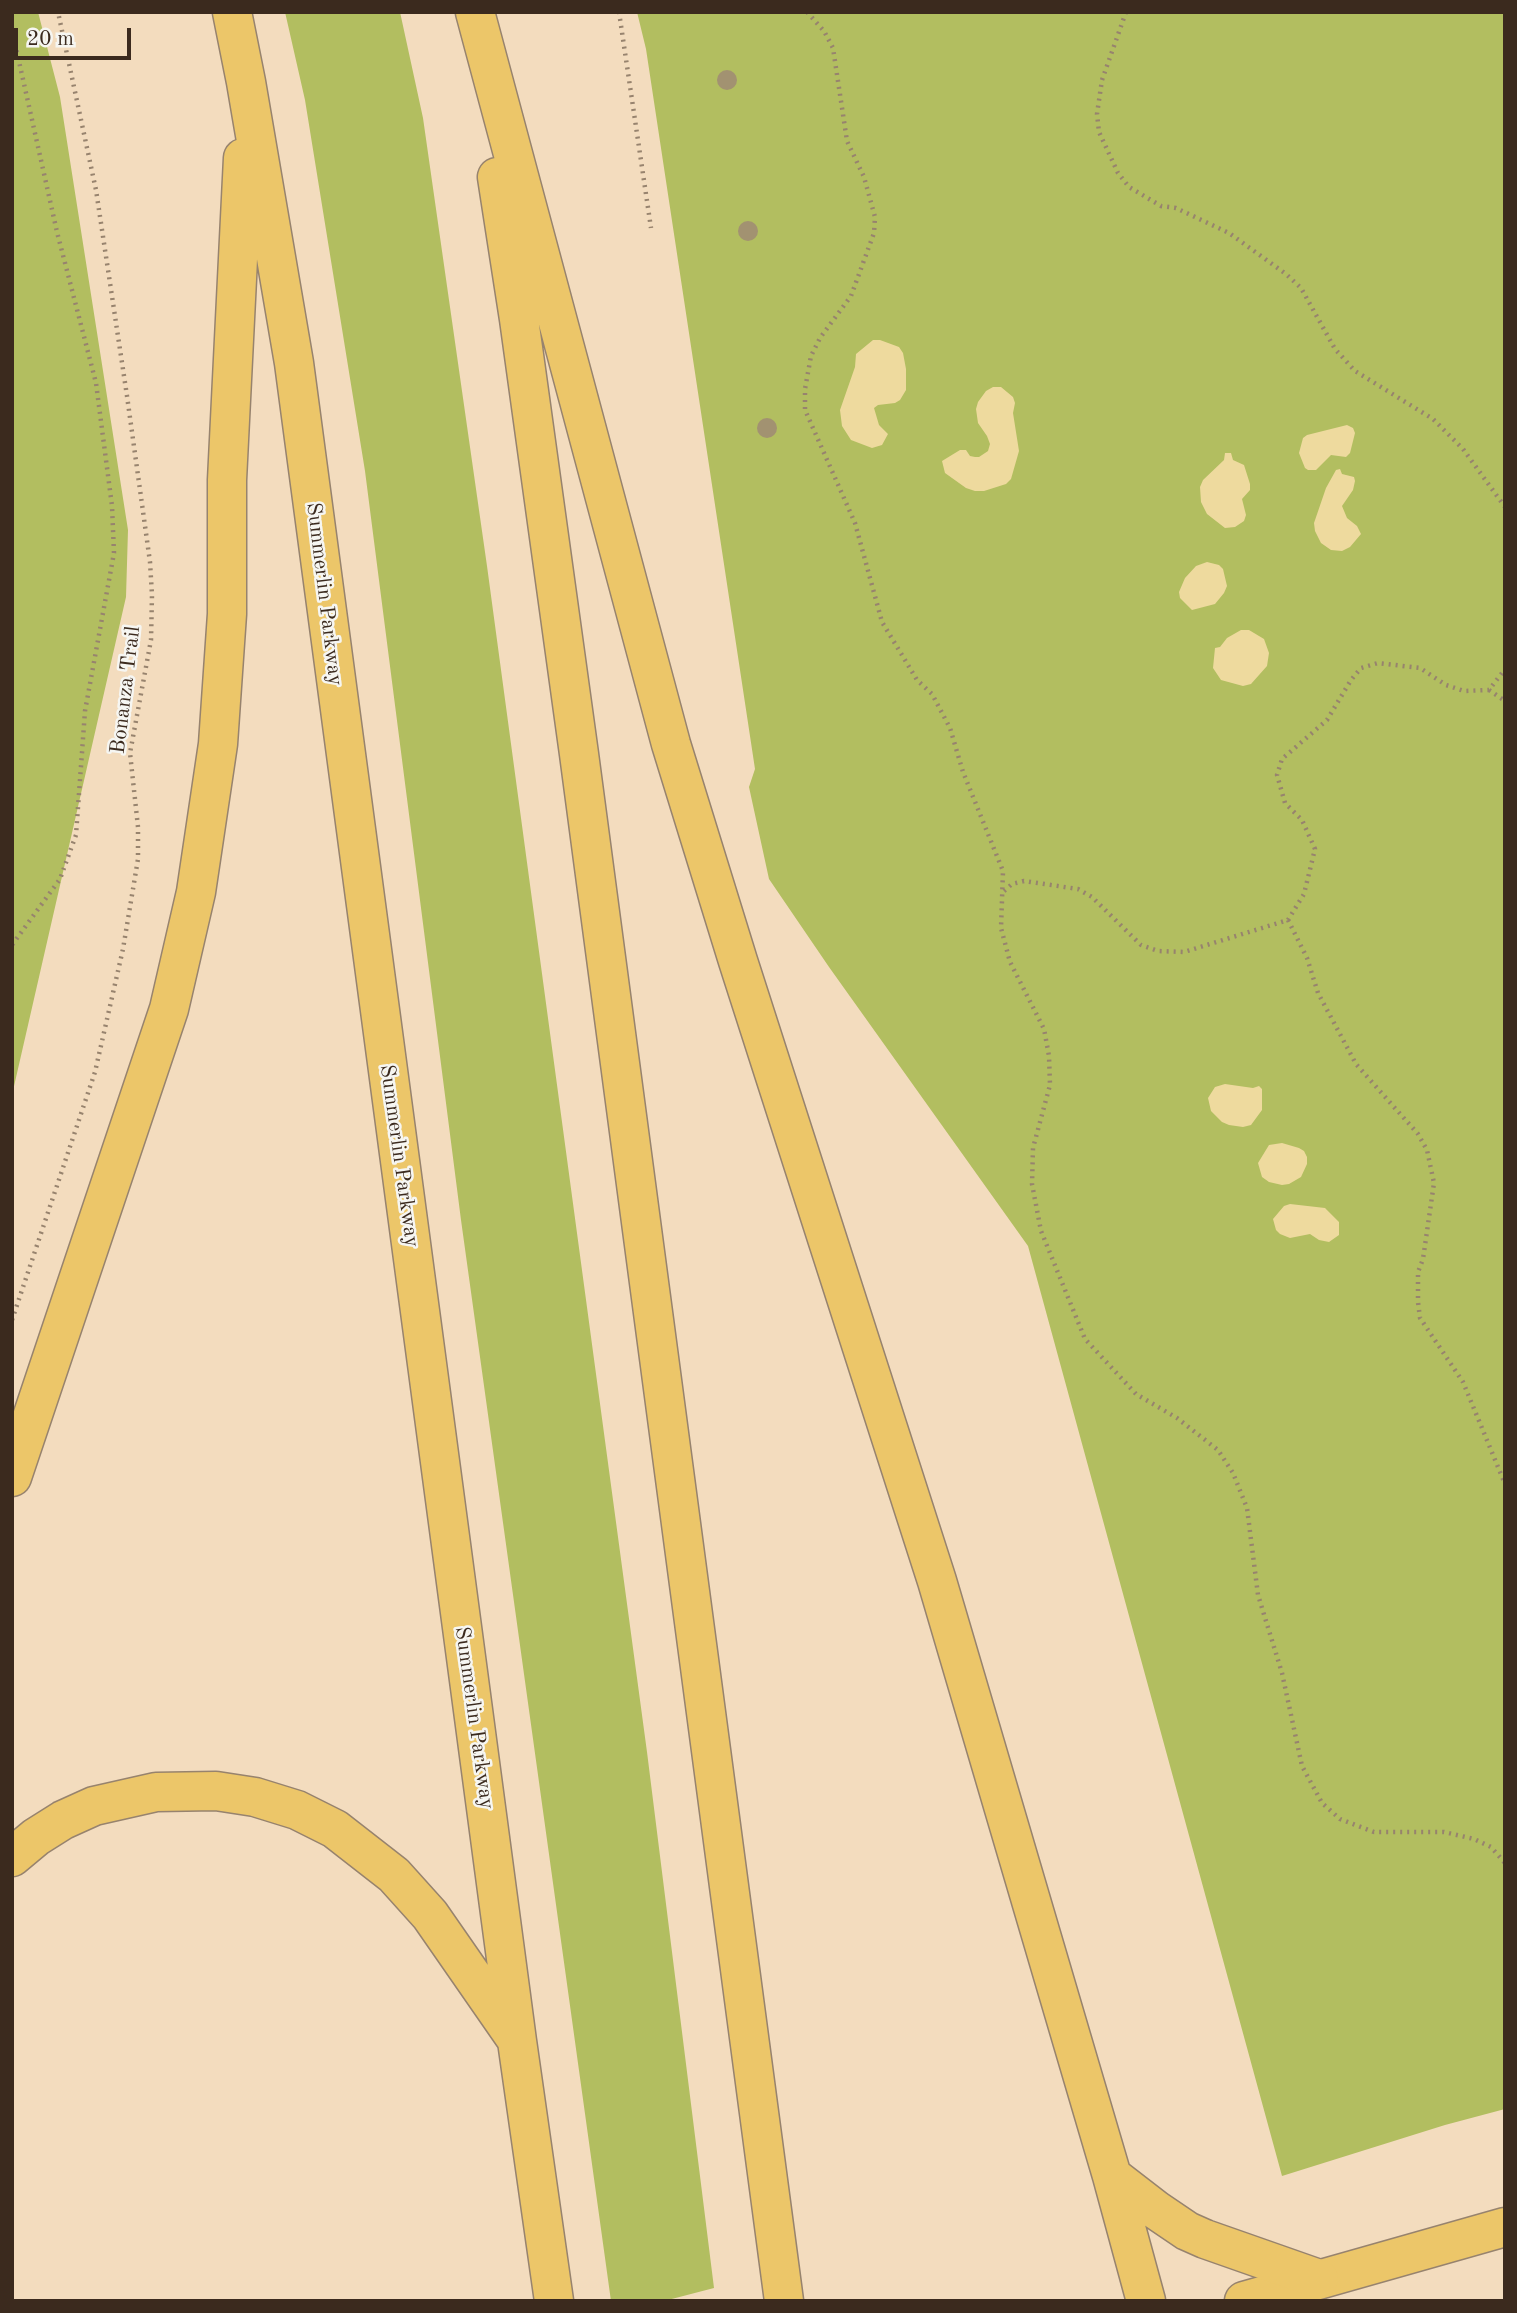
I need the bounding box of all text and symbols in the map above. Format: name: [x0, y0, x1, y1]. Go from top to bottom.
scale bar: [18, 14, 135, 58]
text: 20 m: [27, 29, 74, 50]
street label: Summerlin Parkway: [300, 501, 348, 687]
street label: Bonanza Trail: [106, 625, 146, 755]
street label: Summerlin Parkway: [374, 1063, 424, 1249]
street label: Summerlin Parkway: [449, 1625, 499, 1811]

